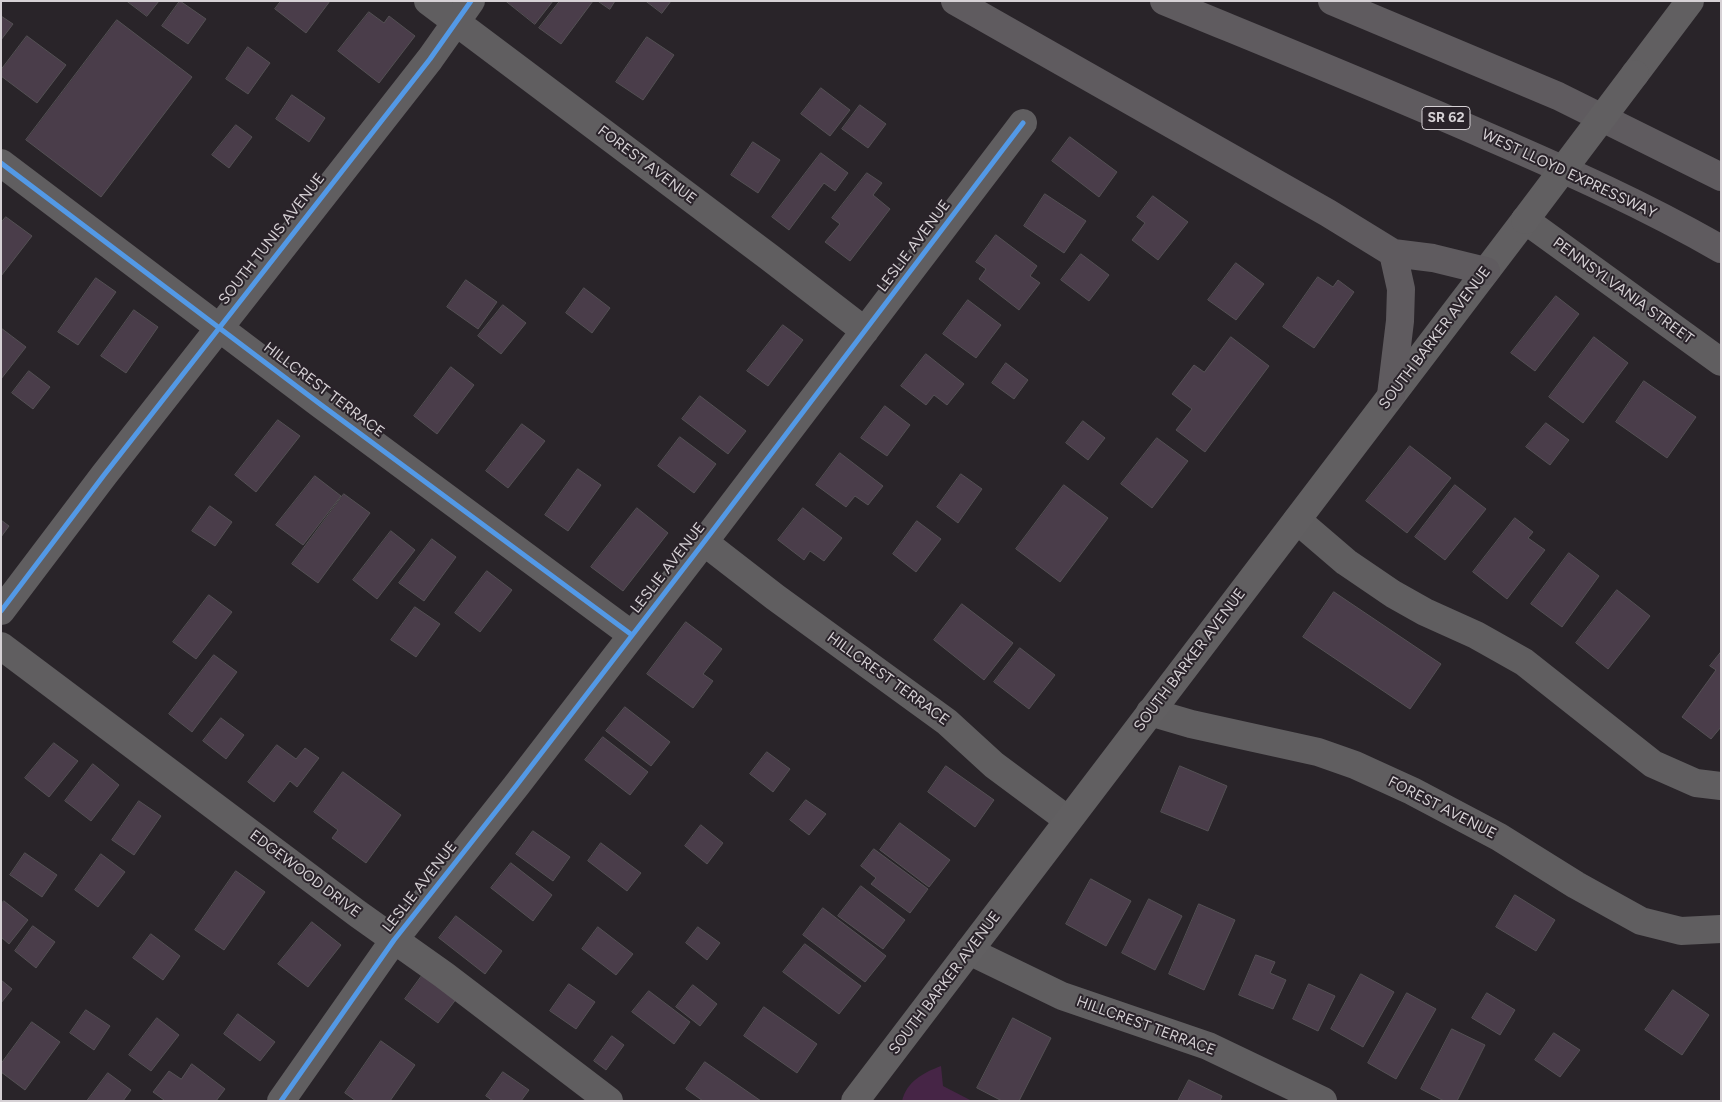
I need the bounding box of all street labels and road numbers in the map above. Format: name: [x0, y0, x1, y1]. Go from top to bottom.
road number: SR 62: [1422, 106, 1470, 130]
street label: FOREST AVENUE: [594, 122, 700, 208]
street label: WEST LLOYD EXPRESSWAY: [1479, 126, 1659, 222]
street label: SOUTH TUNIS AVENUE: [215, 170, 329, 308]
street label: LESLIE AVENUE: [874, 197, 954, 295]
street label: PENNSYLVANIA STREET: [1549, 234, 1697, 348]
street label: SOUTH BARKER AVENUE: [1375, 263, 1495, 413]
street label: HILLCREST TERRACE: [260, 339, 388, 441]
street label: LESLIE AVENUE: [627, 519, 709, 617]
street label: SOUTH BARKER AVENUE: [1130, 585, 1250, 735]
street label: HILLCREST TERRACE: [823, 629, 953, 729]
street label: FOREST AVENUE: [1385, 773, 1499, 843]
street label: EDGEWOOD DRIVE: [246, 826, 364, 922]
street label: LESLIE AVENUE: [379, 838, 461, 936]
street label: SOUTH BARKER AVENUE: [885, 908, 1005, 1058]
street label: HILLCREST TERRACE: [1074, 992, 1218, 1060]

